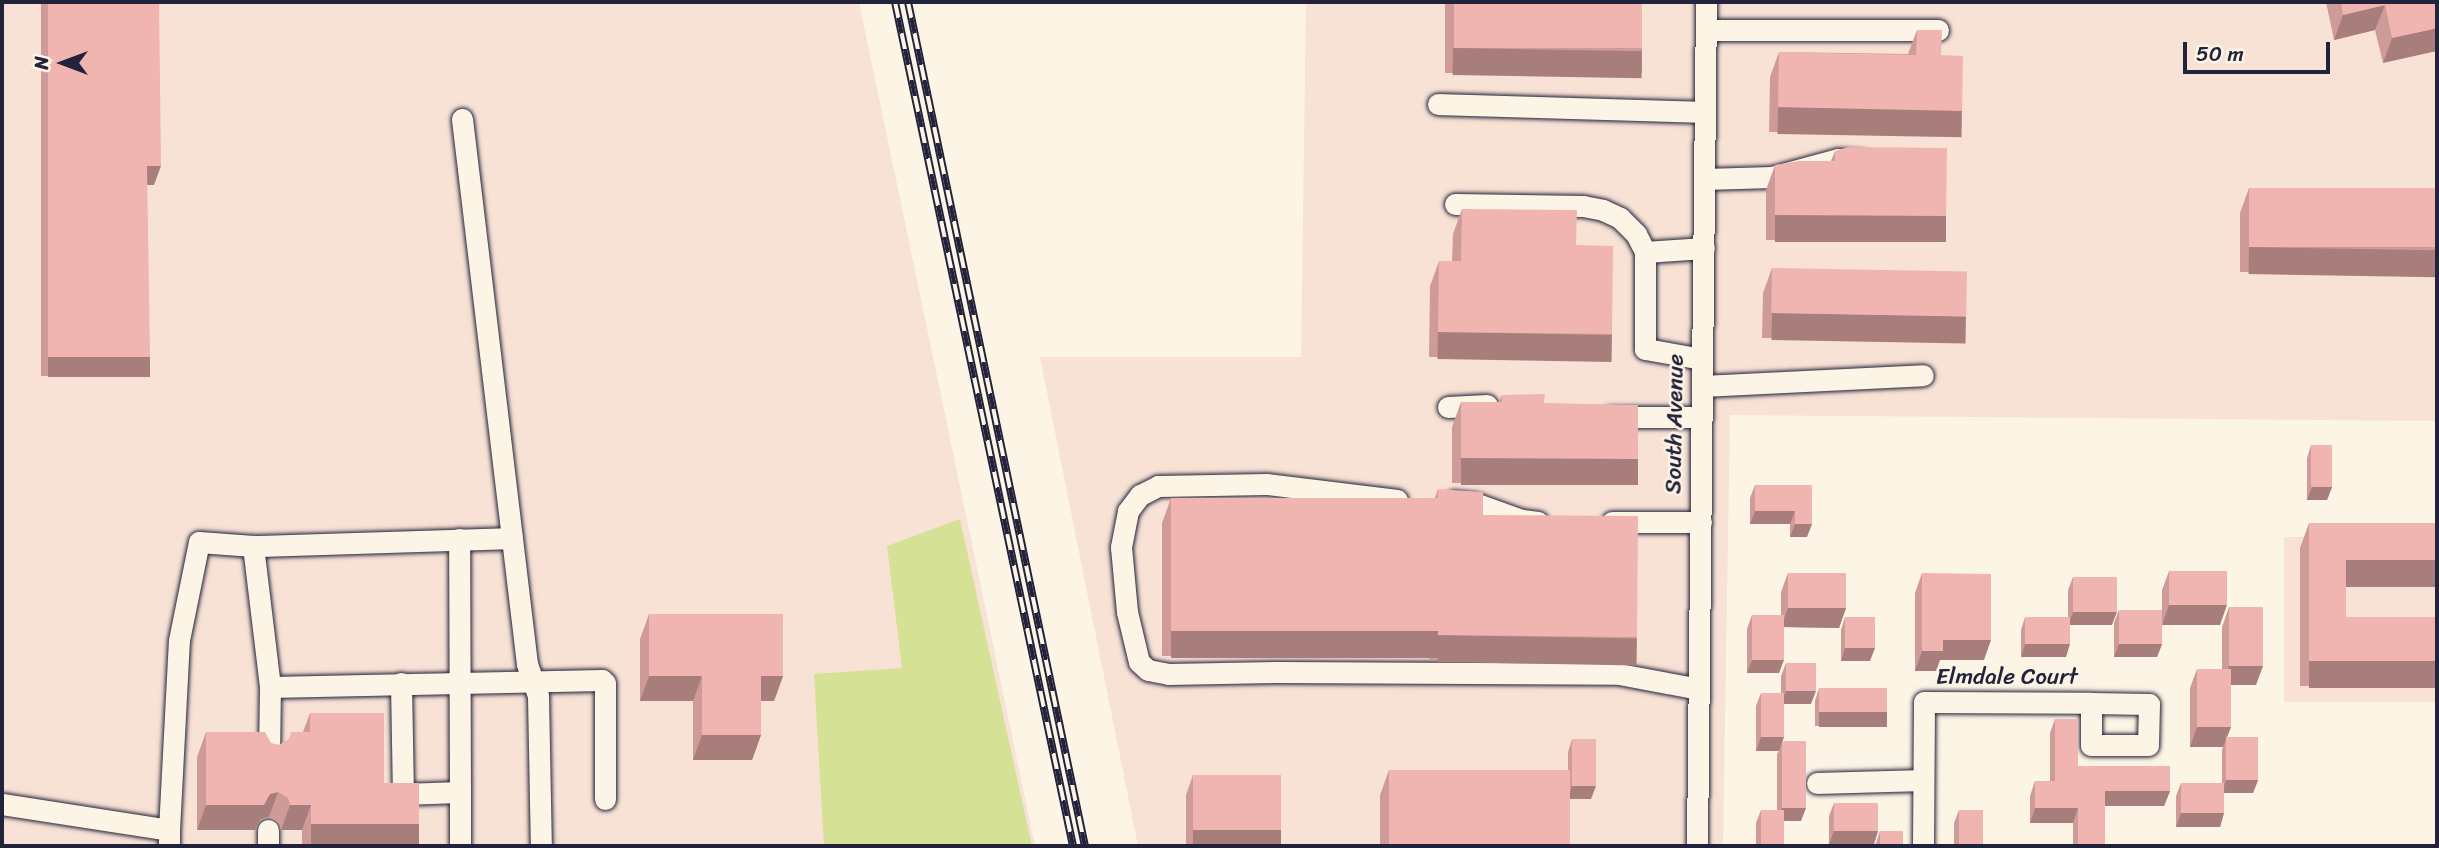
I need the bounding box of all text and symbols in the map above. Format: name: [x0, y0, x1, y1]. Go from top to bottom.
north arrow: [28, 28, 98, 98]
scale bar: [2187, 28, 2334, 72]
text: 50 m: [2196, 35, 2244, 73]
text: N: [25, 56, 58, 70]
street label: South Avenue: [1660, 354, 1690, 494]
street label: Elmdale Court: [1936, 663, 2078, 691]

